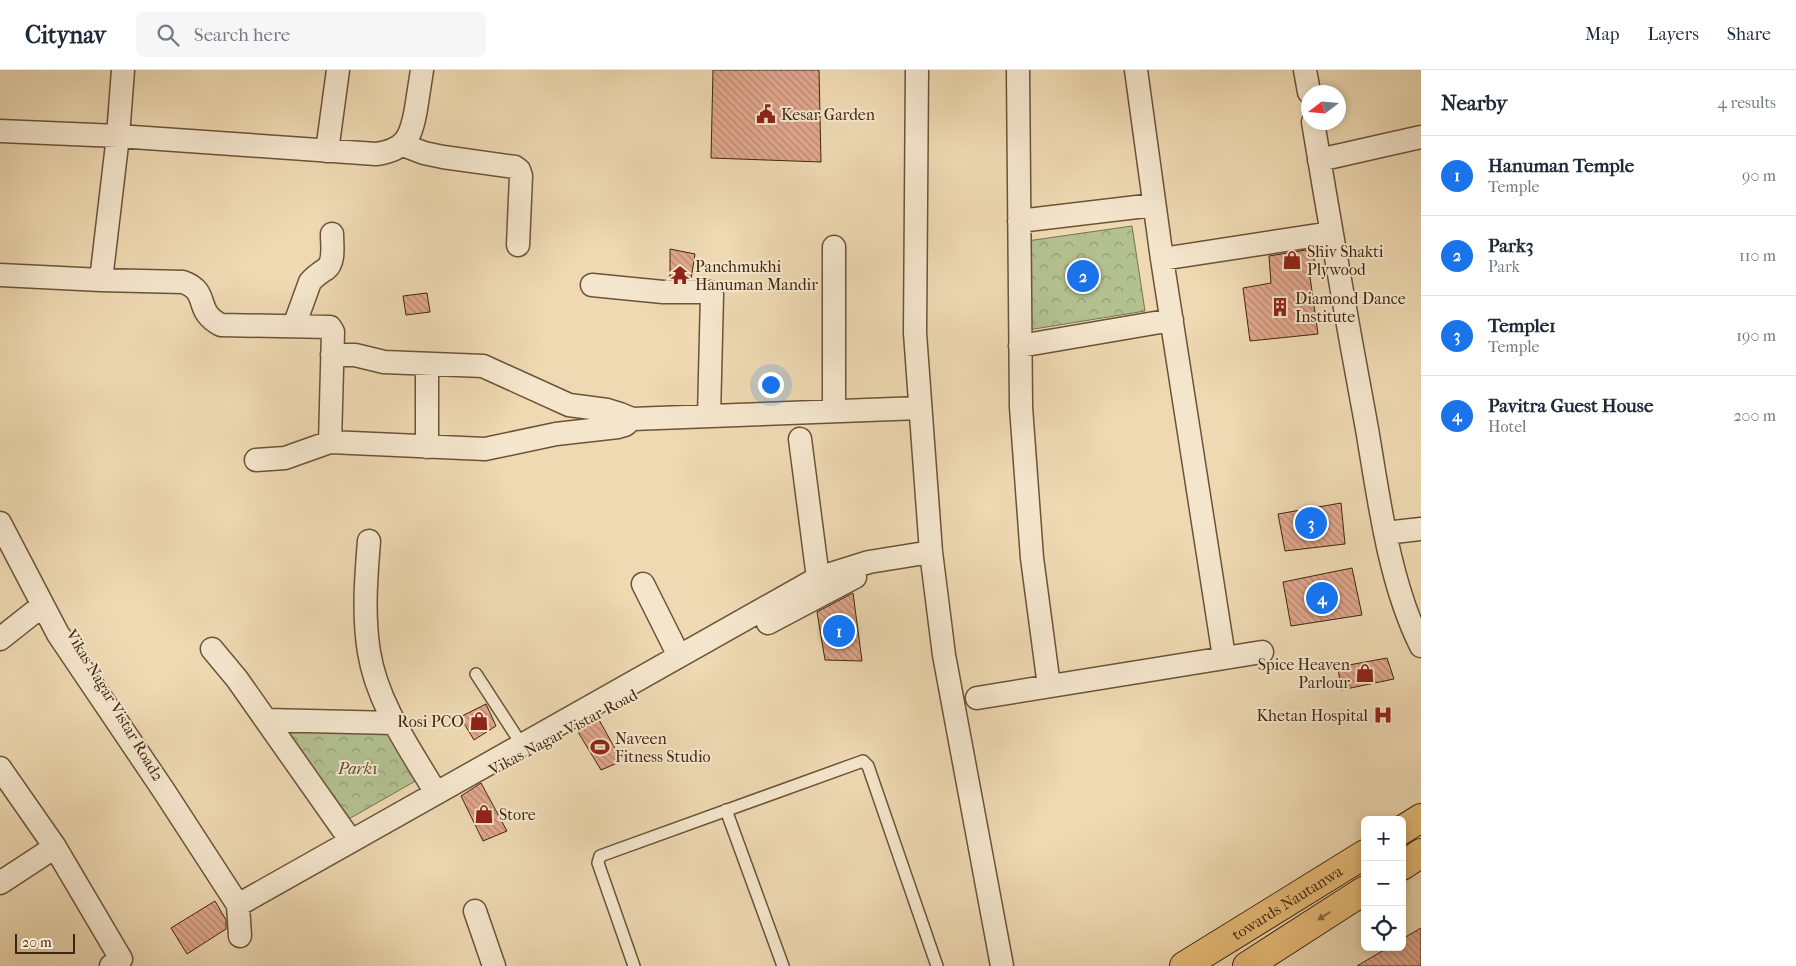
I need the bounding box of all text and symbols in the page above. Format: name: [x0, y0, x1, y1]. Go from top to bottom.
search box: [136, 12, 486, 57]
text: Citynav: [25, 21, 106, 49]
icon: search: [154, 21, 182, 49]
text: Search here: [194, 24, 290, 46]
text: Map: [1585, 24, 1619, 45]
text: Layers: [1647, 24, 1699, 45]
text: Share: [1727, 24, 1771, 45]
north arrow: [1301, 85, 1346, 130]
text: Nearby: [1441, 91, 1507, 115]
text: 4 results: [1718, 93, 1776, 112]
public building icon: Kesar Garden: [755, 103, 777, 125]
place label: Kesar Garden: [781, 105, 876, 124]
text: Hanuman Temple: [1488, 155, 1634, 177]
text: 1: [1454, 166, 1460, 185]
text: 90 m: [1742, 166, 1776, 185]
text: Temple: [1488, 177, 1539, 196]
text: Park3: [1488, 235, 1534, 257]
place label: Shiv Shakti Plywood: [1307, 242, 1384, 279]
text: 2: [1453, 246, 1461, 265]
text: 110 m: [1739, 246, 1776, 265]
shop icon: Shiv Shakti Plywood: [1281, 249, 1303, 271]
place label: Panchmukhi Hanuman Mandir: [695, 257, 818, 294]
pin: 2: [1067, 257, 1099, 295]
text: Park: [1488, 257, 1520, 276]
temple icon: Panchmukhi Hanuman Mandir: [669, 264, 691, 286]
place label: Diamond Dance Institute: [1295, 289, 1406, 326]
building icon: Diamond Dance Institute: [1269, 296, 1291, 318]
text: Temple1: [1488, 315, 1556, 337]
text: 3: [1454, 326, 1460, 345]
text: 190 m: [1736, 326, 1776, 345]
text: Temple: [1488, 337, 1539, 356]
your location: [758, 372, 784, 398]
text: Pavitra Guest House: [1488, 395, 1653, 417]
text: 4: [1452, 406, 1462, 425]
text: 200 m: [1733, 406, 1776, 425]
text: Hotel: [1488, 417, 1526, 436]
pin: 3: [1295, 504, 1327, 542]
pin: 4: [1306, 579, 1338, 617]
pin: 1: [823, 612, 855, 650]
street label: Vikas Nagar Vistar Road2: [62, 625, 168, 784]
place label: Spice Heaven Parlour: [1258, 655, 1351, 692]
shop icon: Spice Heaven Parlour: [1354, 662, 1376, 684]
street label: Vikas Nagar Vistar Road: [485, 685, 641, 780]
hospital icon: Khetan Hospital: [1372, 704, 1394, 726]
place label: Khetan Hospital: [1256, 706, 1369, 725]
shop icon: Rosi PCO: [468, 710, 490, 732]
place label: Rosi PCO: [397, 712, 464, 731]
place label: Naveen Fitness Studio: [615, 729, 711, 766]
sports icon: Naveen Fitness Studio: [589, 736, 611, 758]
park label: Park1: [337, 759, 378, 778]
shop icon: Store: [473, 803, 495, 825]
place label: Store: [499, 805, 536, 824]
map controls: [1361, 816, 1406, 951]
button: +: [1361, 816, 1406, 861]
street label: towards Nautanwa: [1228, 861, 1346, 944]
button: −: [1361, 861, 1406, 906]
button: locate: [1361, 906, 1406, 951]
one-way arrow: [1317, 912, 1331, 921]
scale bar: [15, 931, 75, 954]
text: 20 m: [22, 934, 52, 951]

